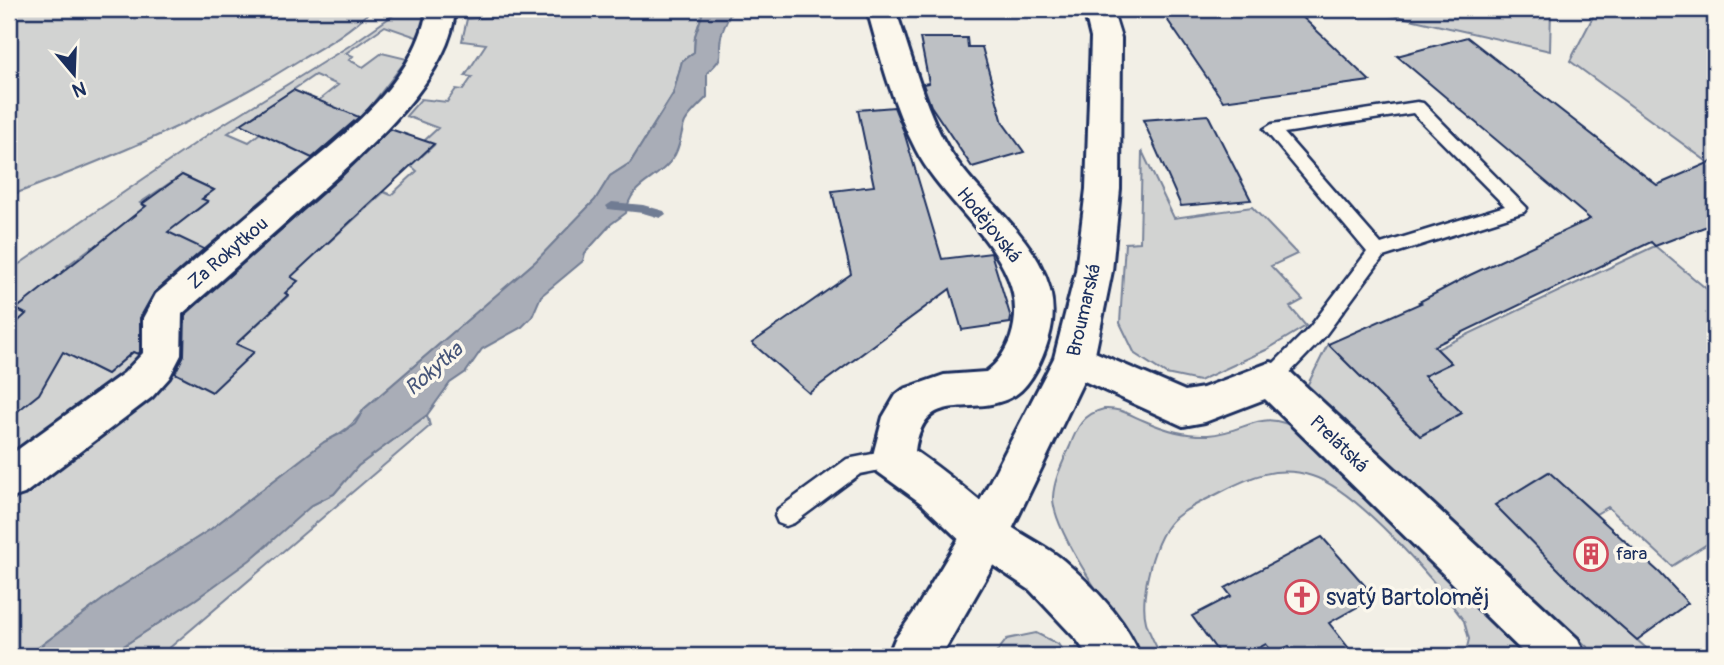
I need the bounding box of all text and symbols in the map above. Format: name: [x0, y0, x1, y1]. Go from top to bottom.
north arrow: [38, 38, 108, 108]
text: N: [69, 76, 89, 103]
street label: Hodějovská: [951, 182, 1027, 268]
street label: Za Rokytkou: [183, 212, 273, 294]
street label: Broumarská: [1062, 261, 1106, 359]
water label: Rokytka: [399, 336, 469, 402]
street label: Prelátská: [1305, 410, 1373, 478]
building icon: fara: [1572, 535, 1610, 573]
place label: fara: [1616, 542, 1648, 566]
church icon: svatý Bartoloměj: [1283, 578, 1321, 616]
place label: svatý Bartoloměj: [1326, 583, 1489, 612]

